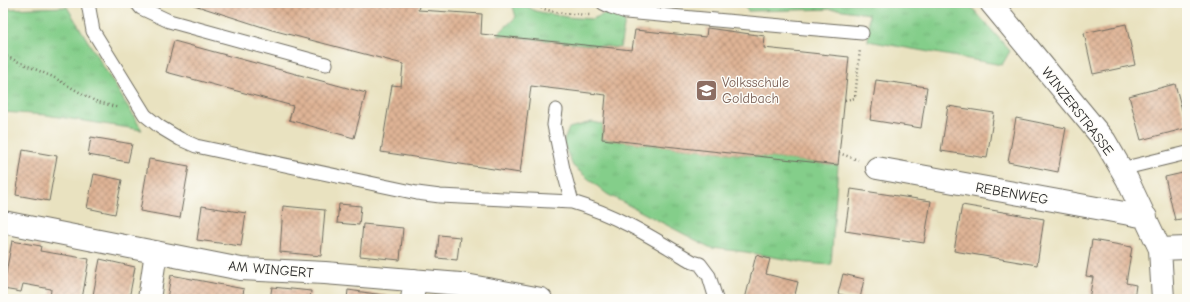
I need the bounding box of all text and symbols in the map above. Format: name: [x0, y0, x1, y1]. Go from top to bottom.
street label: WINZERSTRASSE: [1038, 64, 1117, 159]
place label: Volksschule Goldbach: [722, 74, 789, 107]
school or university icon: Volksschule Goldbach: [694, 77, 720, 103]
street label: REBENWEG: [974, 179, 1050, 208]
street label: AM WINGERT: [228, 257, 315, 282]

